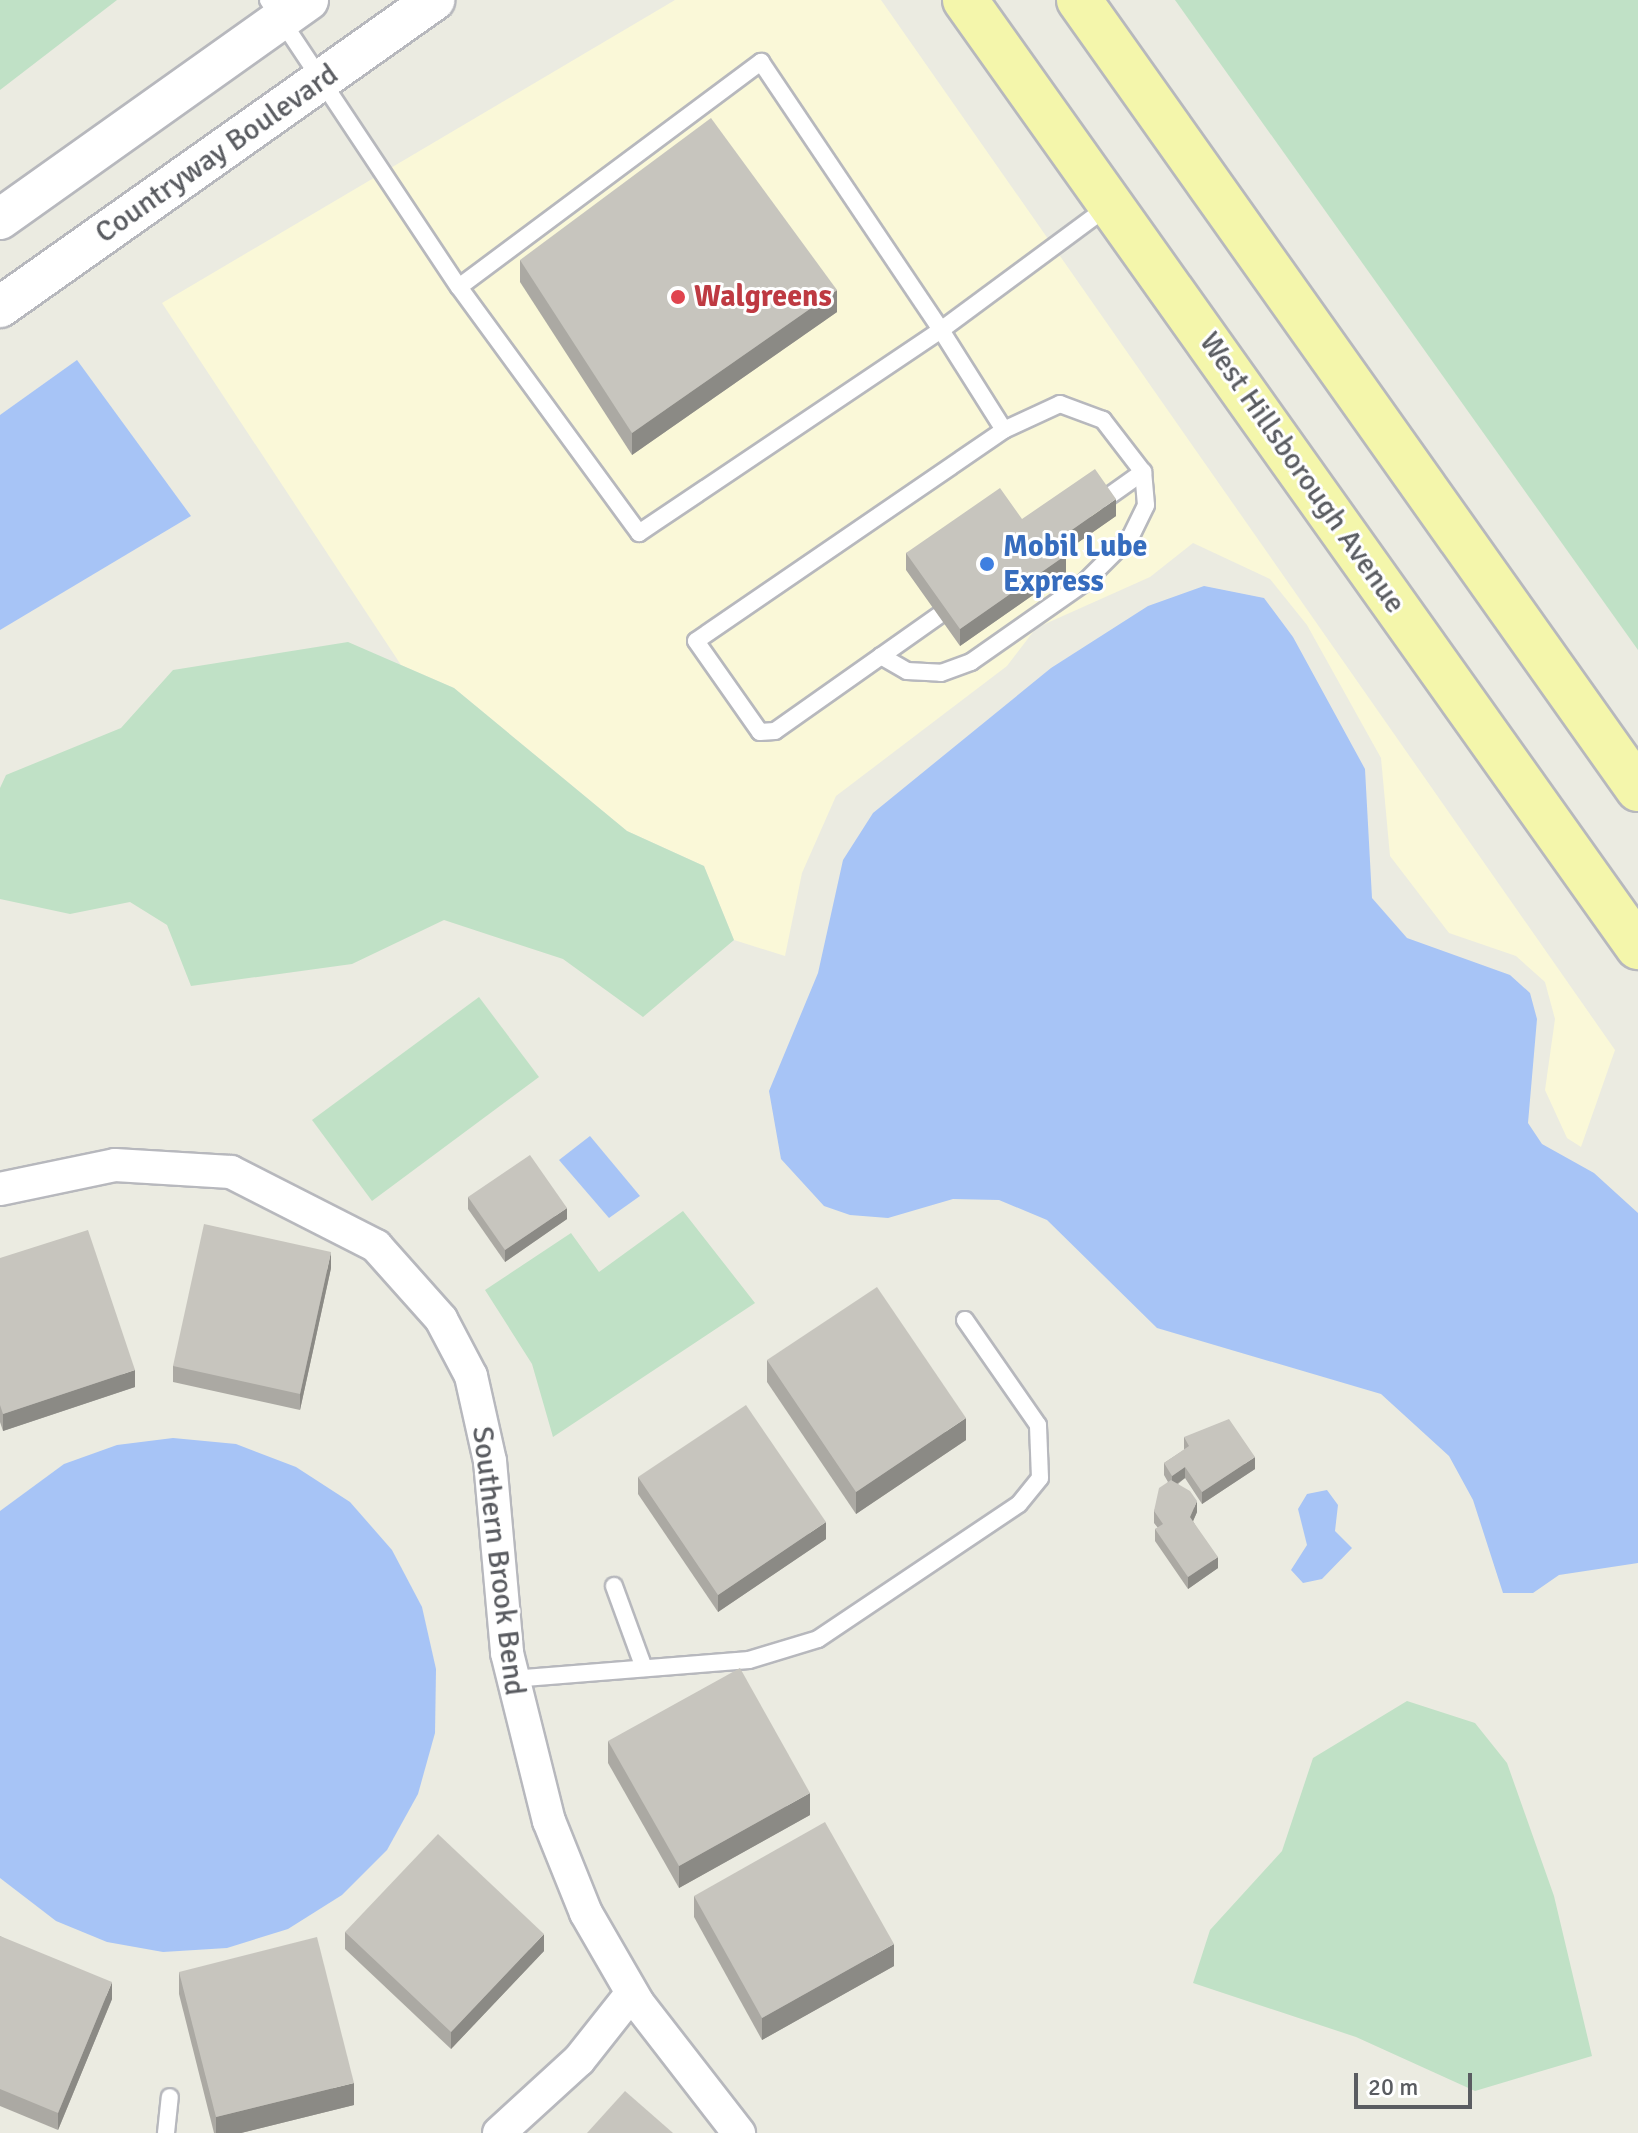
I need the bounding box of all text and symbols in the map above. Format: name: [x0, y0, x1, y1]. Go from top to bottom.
street label: Countryway Boulevard: [89, 57, 345, 251]
place label: Walgreens: [694, 279, 832, 315]
marker: Walgreens: [669, 288, 687, 306]
street label: West Hillsborough Avenue: [1191, 326, 1413, 620]
place label: Mobil Lube Express: [1003, 529, 1147, 600]
marker: Mobil Lube Express: [978, 555, 996, 573]
street label: Southern Brook Bend: [464, 1424, 532, 1698]
scale bar: [1358, 2057, 1476, 2107]
text: 20 m: [1368, 2072, 1418, 2102]

